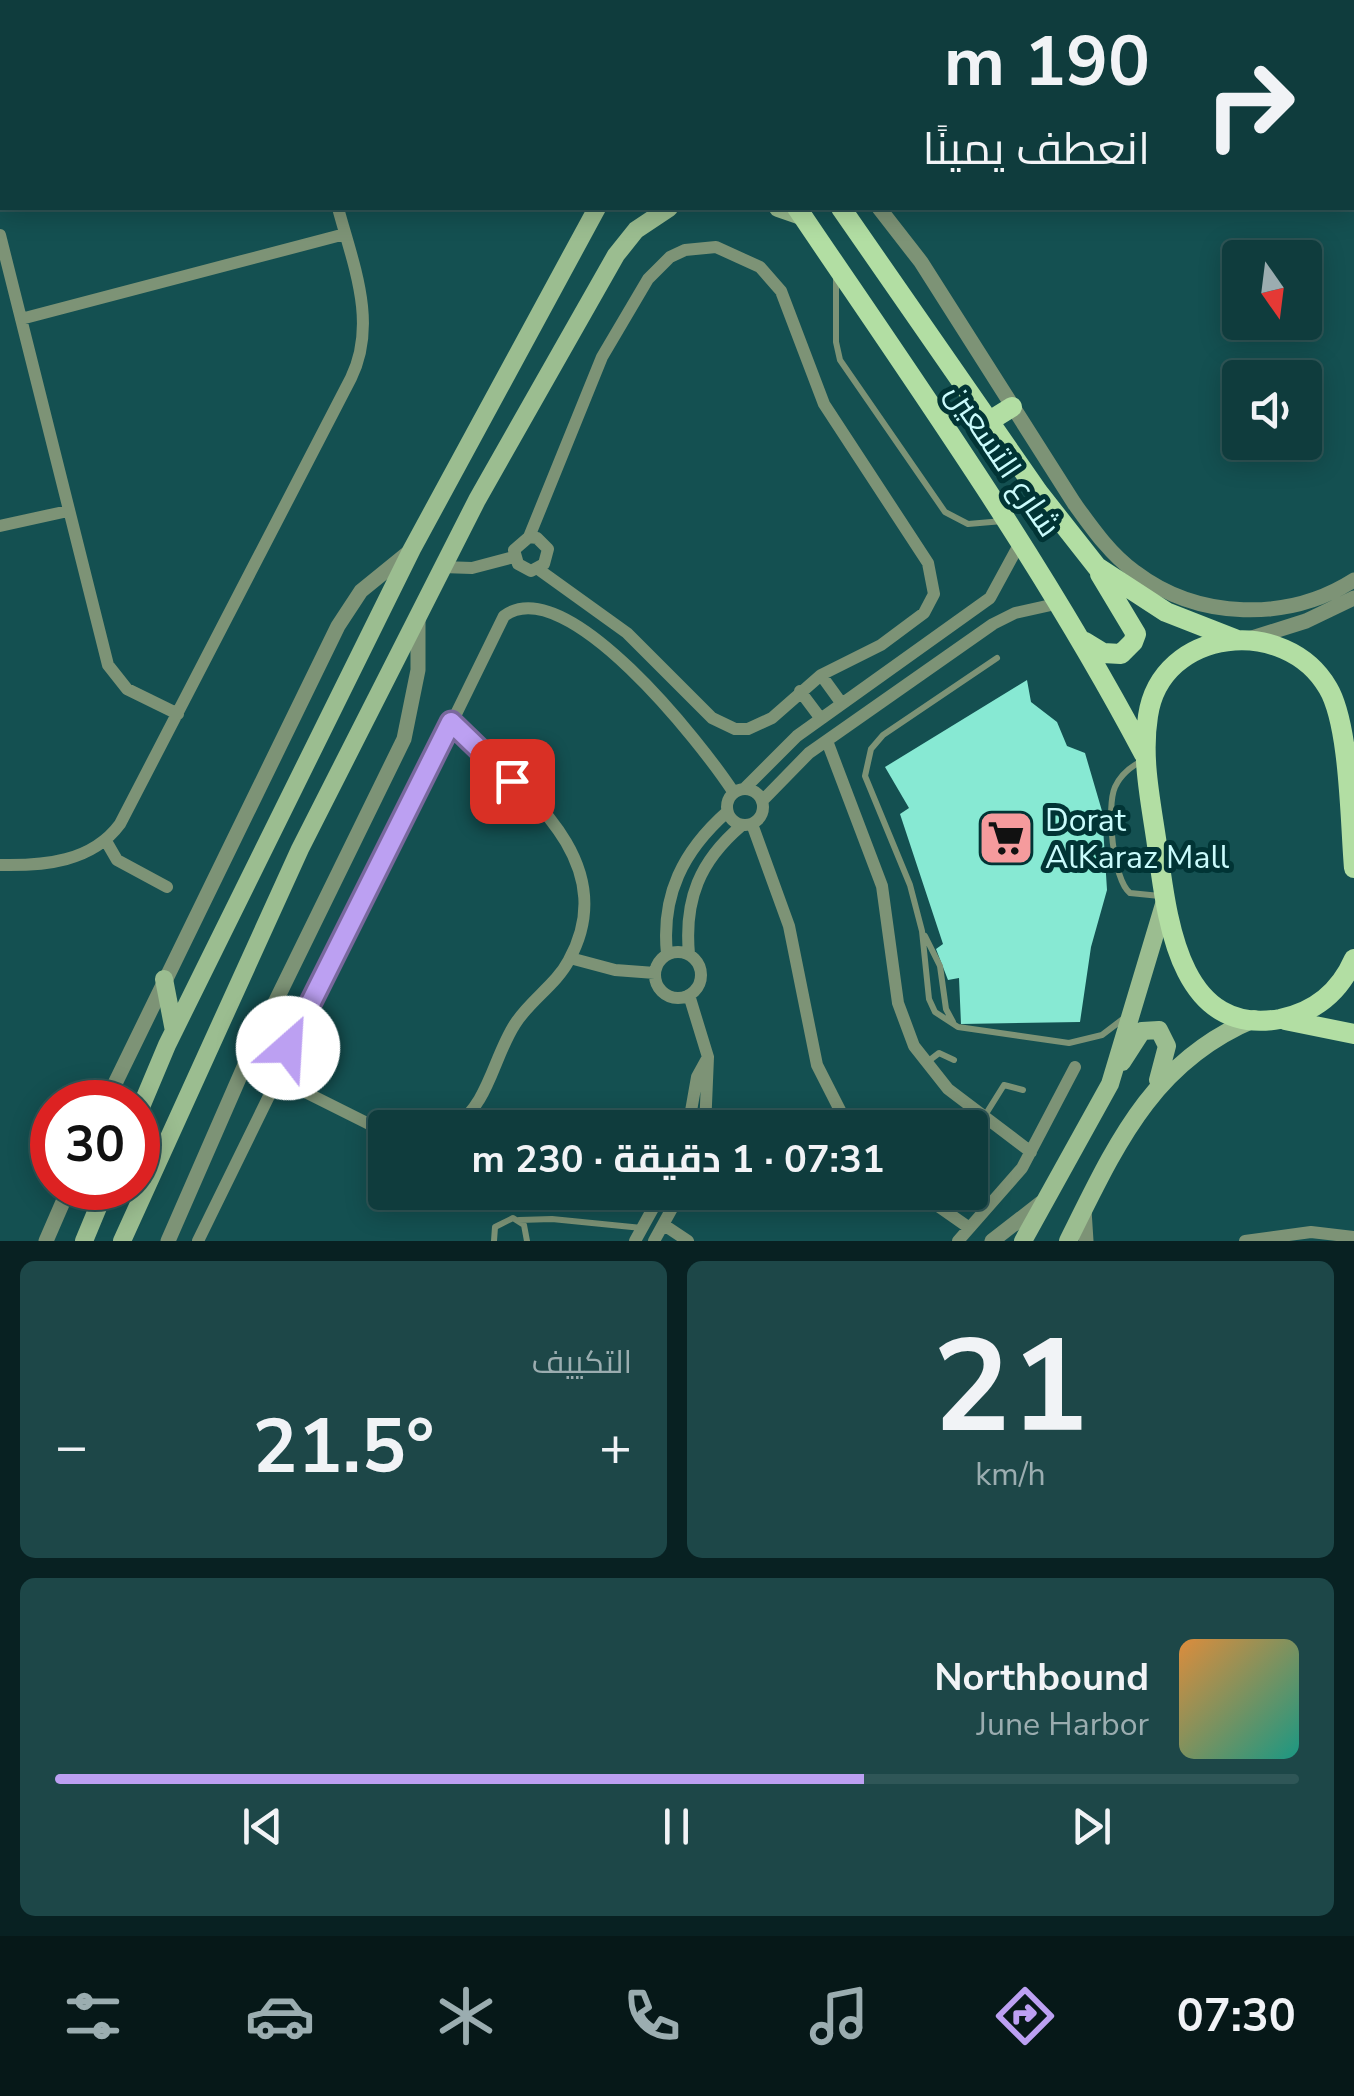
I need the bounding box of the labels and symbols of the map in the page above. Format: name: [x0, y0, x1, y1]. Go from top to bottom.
north arrow: [1222, 240, 1322, 340]
street label: شارع التسعين: [936, 375, 1070, 545]
pin: [470, 739, 555, 824]
place label: Dorat AlKaraz Mall: [1045, 799, 1230, 879]
supermarket icon: Dorat AlKaraz Mall: [976, 808, 1036, 868]
position arrow: [236, 996, 340, 1100]
speed limit sign: 30: [30, 1080, 160, 1210]

